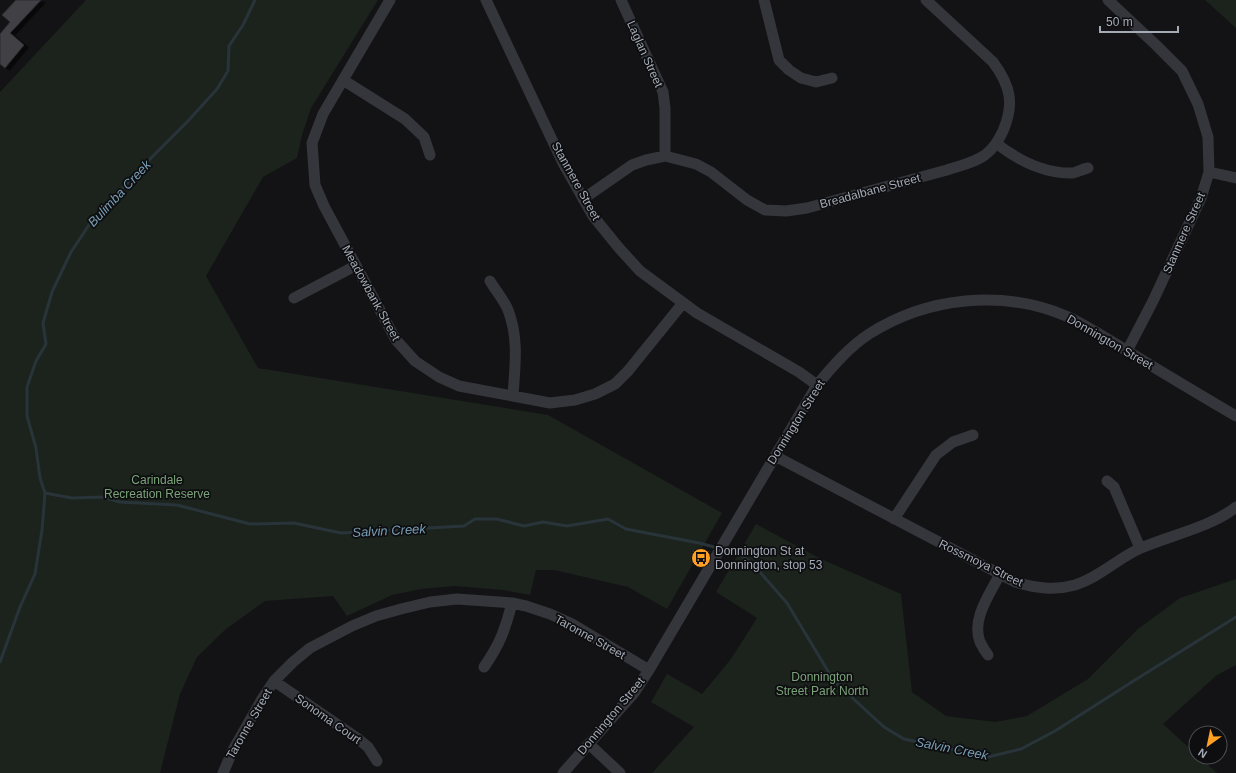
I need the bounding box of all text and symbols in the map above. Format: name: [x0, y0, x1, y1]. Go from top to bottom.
scale bar: [1100, 8, 1178, 34]
text: 50 m: [1106, 15, 1133, 29]
street label: Laglan Street: [624, 19, 666, 90]
street label: Stanmere Street: [549, 139, 604, 223]
water label: Bulimba Creek: [85, 156, 155, 230]
street label: Breadalbane Street: [818, 171, 922, 211]
street label: Stanmere Street: [1160, 190, 1208, 276]
street label: Meadowbank Street: [339, 243, 403, 344]
street label: Donnington Street: [1065, 312, 1156, 373]
street label: Donnington Street: [764, 377, 828, 467]
park label: Carindale Recreation Reserve: [104, 473, 210, 501]
water label: Salvin Creek: [352, 521, 428, 540]
street label: Rossmoya Street: [937, 537, 1026, 590]
place label: Donnington St at Donnington, stop 53: [715, 544, 823, 572]
bus stop icon: Donnington St at Donnington, stop 53: [690, 547, 712, 569]
street label: Taronne Street: [552, 612, 628, 663]
park label: Donnington Street Park North: [776, 670, 868, 698]
street label: Donnington Street: [575, 674, 648, 758]
street label: Taronne Street: [223, 686, 275, 762]
street label: Sonoma Court: [292, 691, 364, 747]
north arrow: [1188, 725, 1228, 765]
water label: Salvin Creek: [914, 734, 991, 763]
text: N: [1196, 746, 1209, 761]

